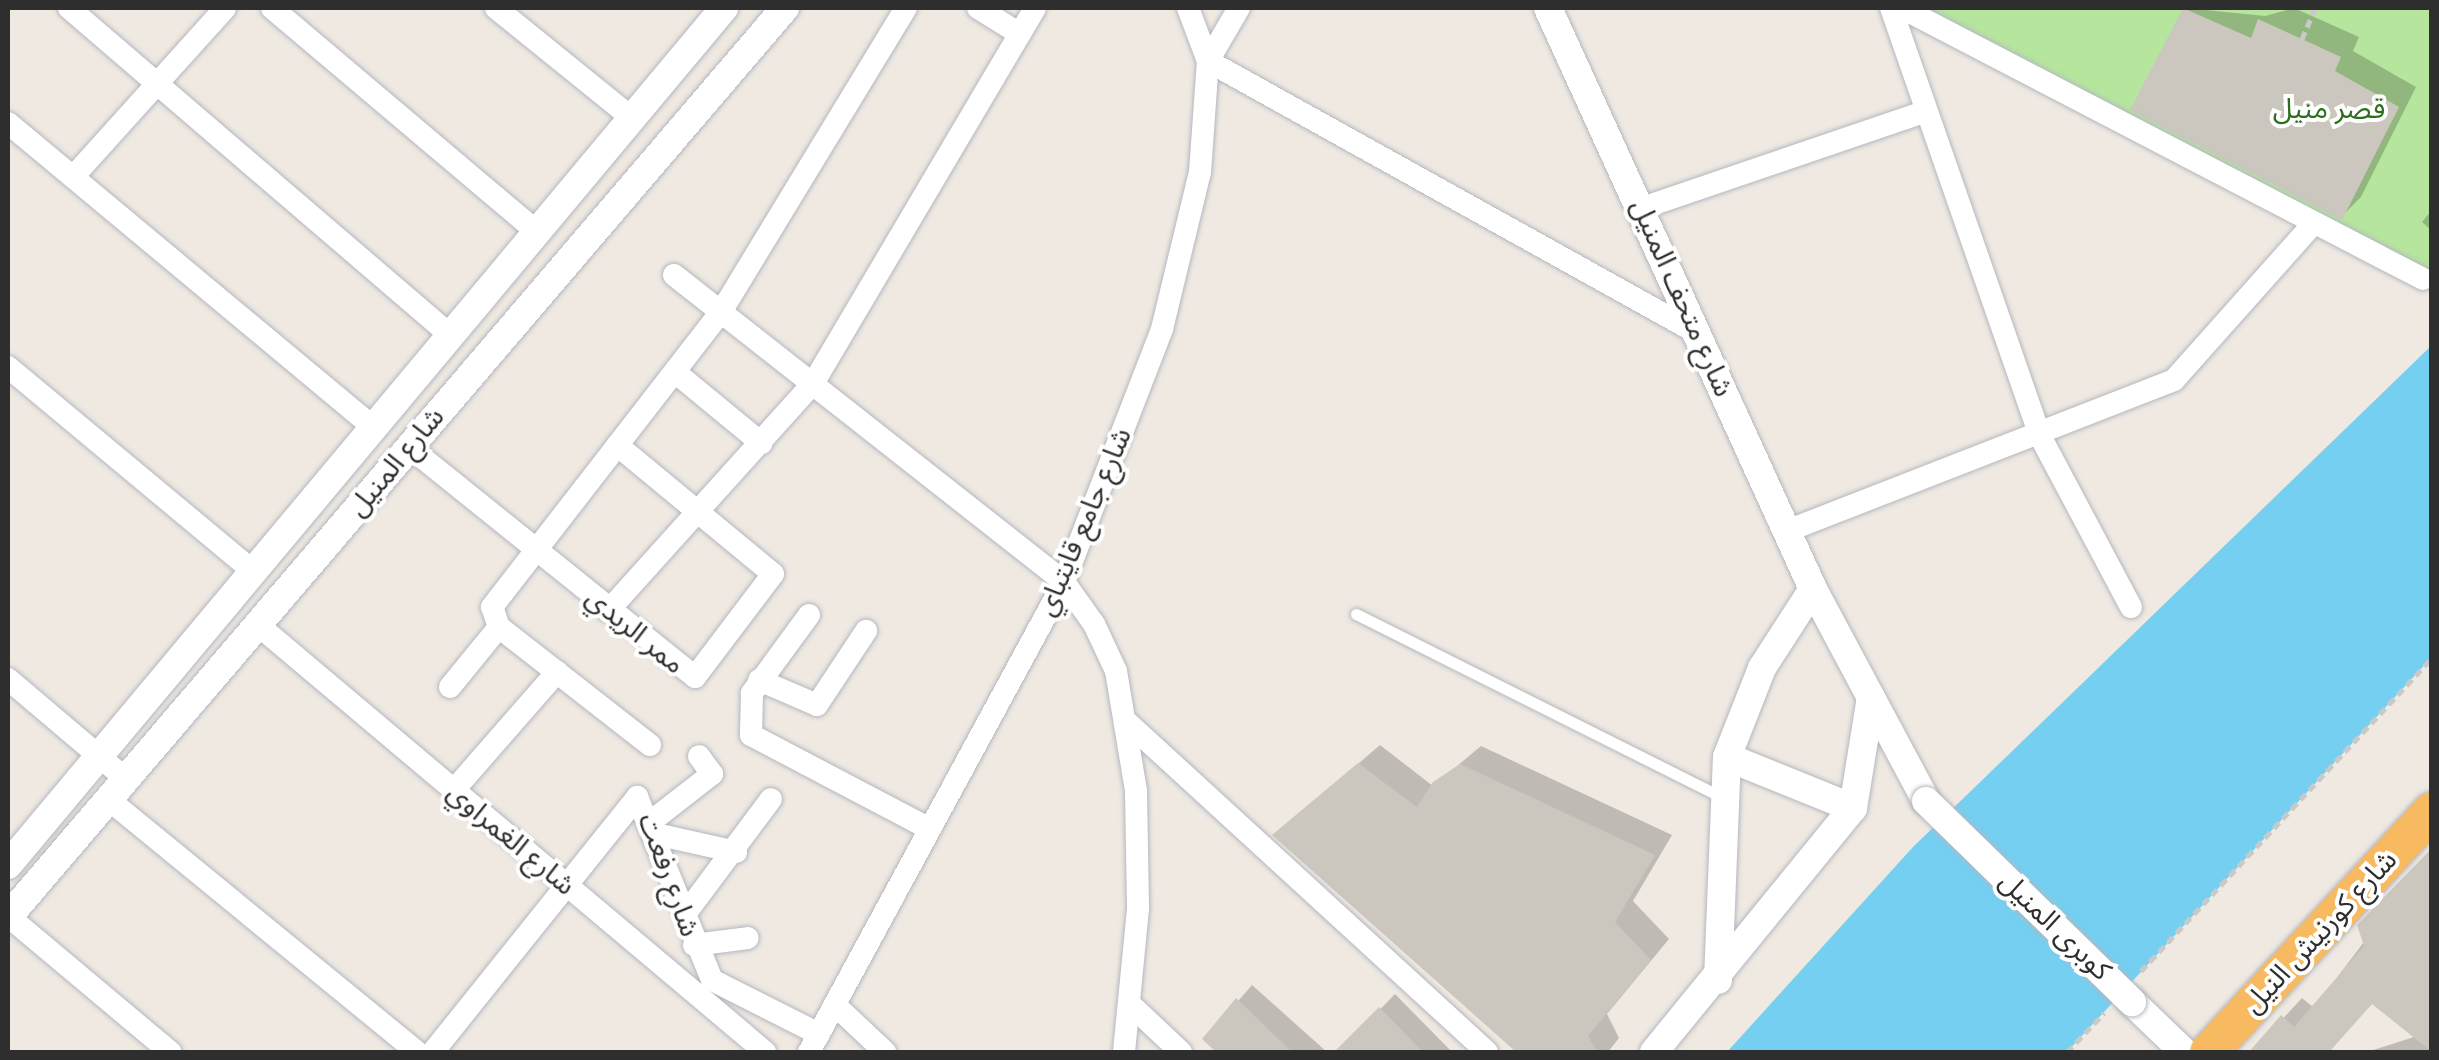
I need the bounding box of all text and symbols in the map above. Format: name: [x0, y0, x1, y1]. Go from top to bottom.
park label: قصر منيل: [2273, 92, 2385, 126]
street label: شارع متحف المنيل: [1623, 194, 1741, 402]
street label: شارع المنيل: [341, 401, 451, 523]
street label: شارع جامع قايتباي: [1029, 423, 1139, 621]
street label: ممر الريدي: [579, 581, 691, 681]
street label: شارع الغمراوي: [440, 776, 582, 902]
street label: شارع رفعت: [631, 809, 707, 941]
street label: شارع كورنيش النيل: [2236, 844, 2404, 1020]
street label: كوبرى المنيل: [1992, 865, 2118, 987]

